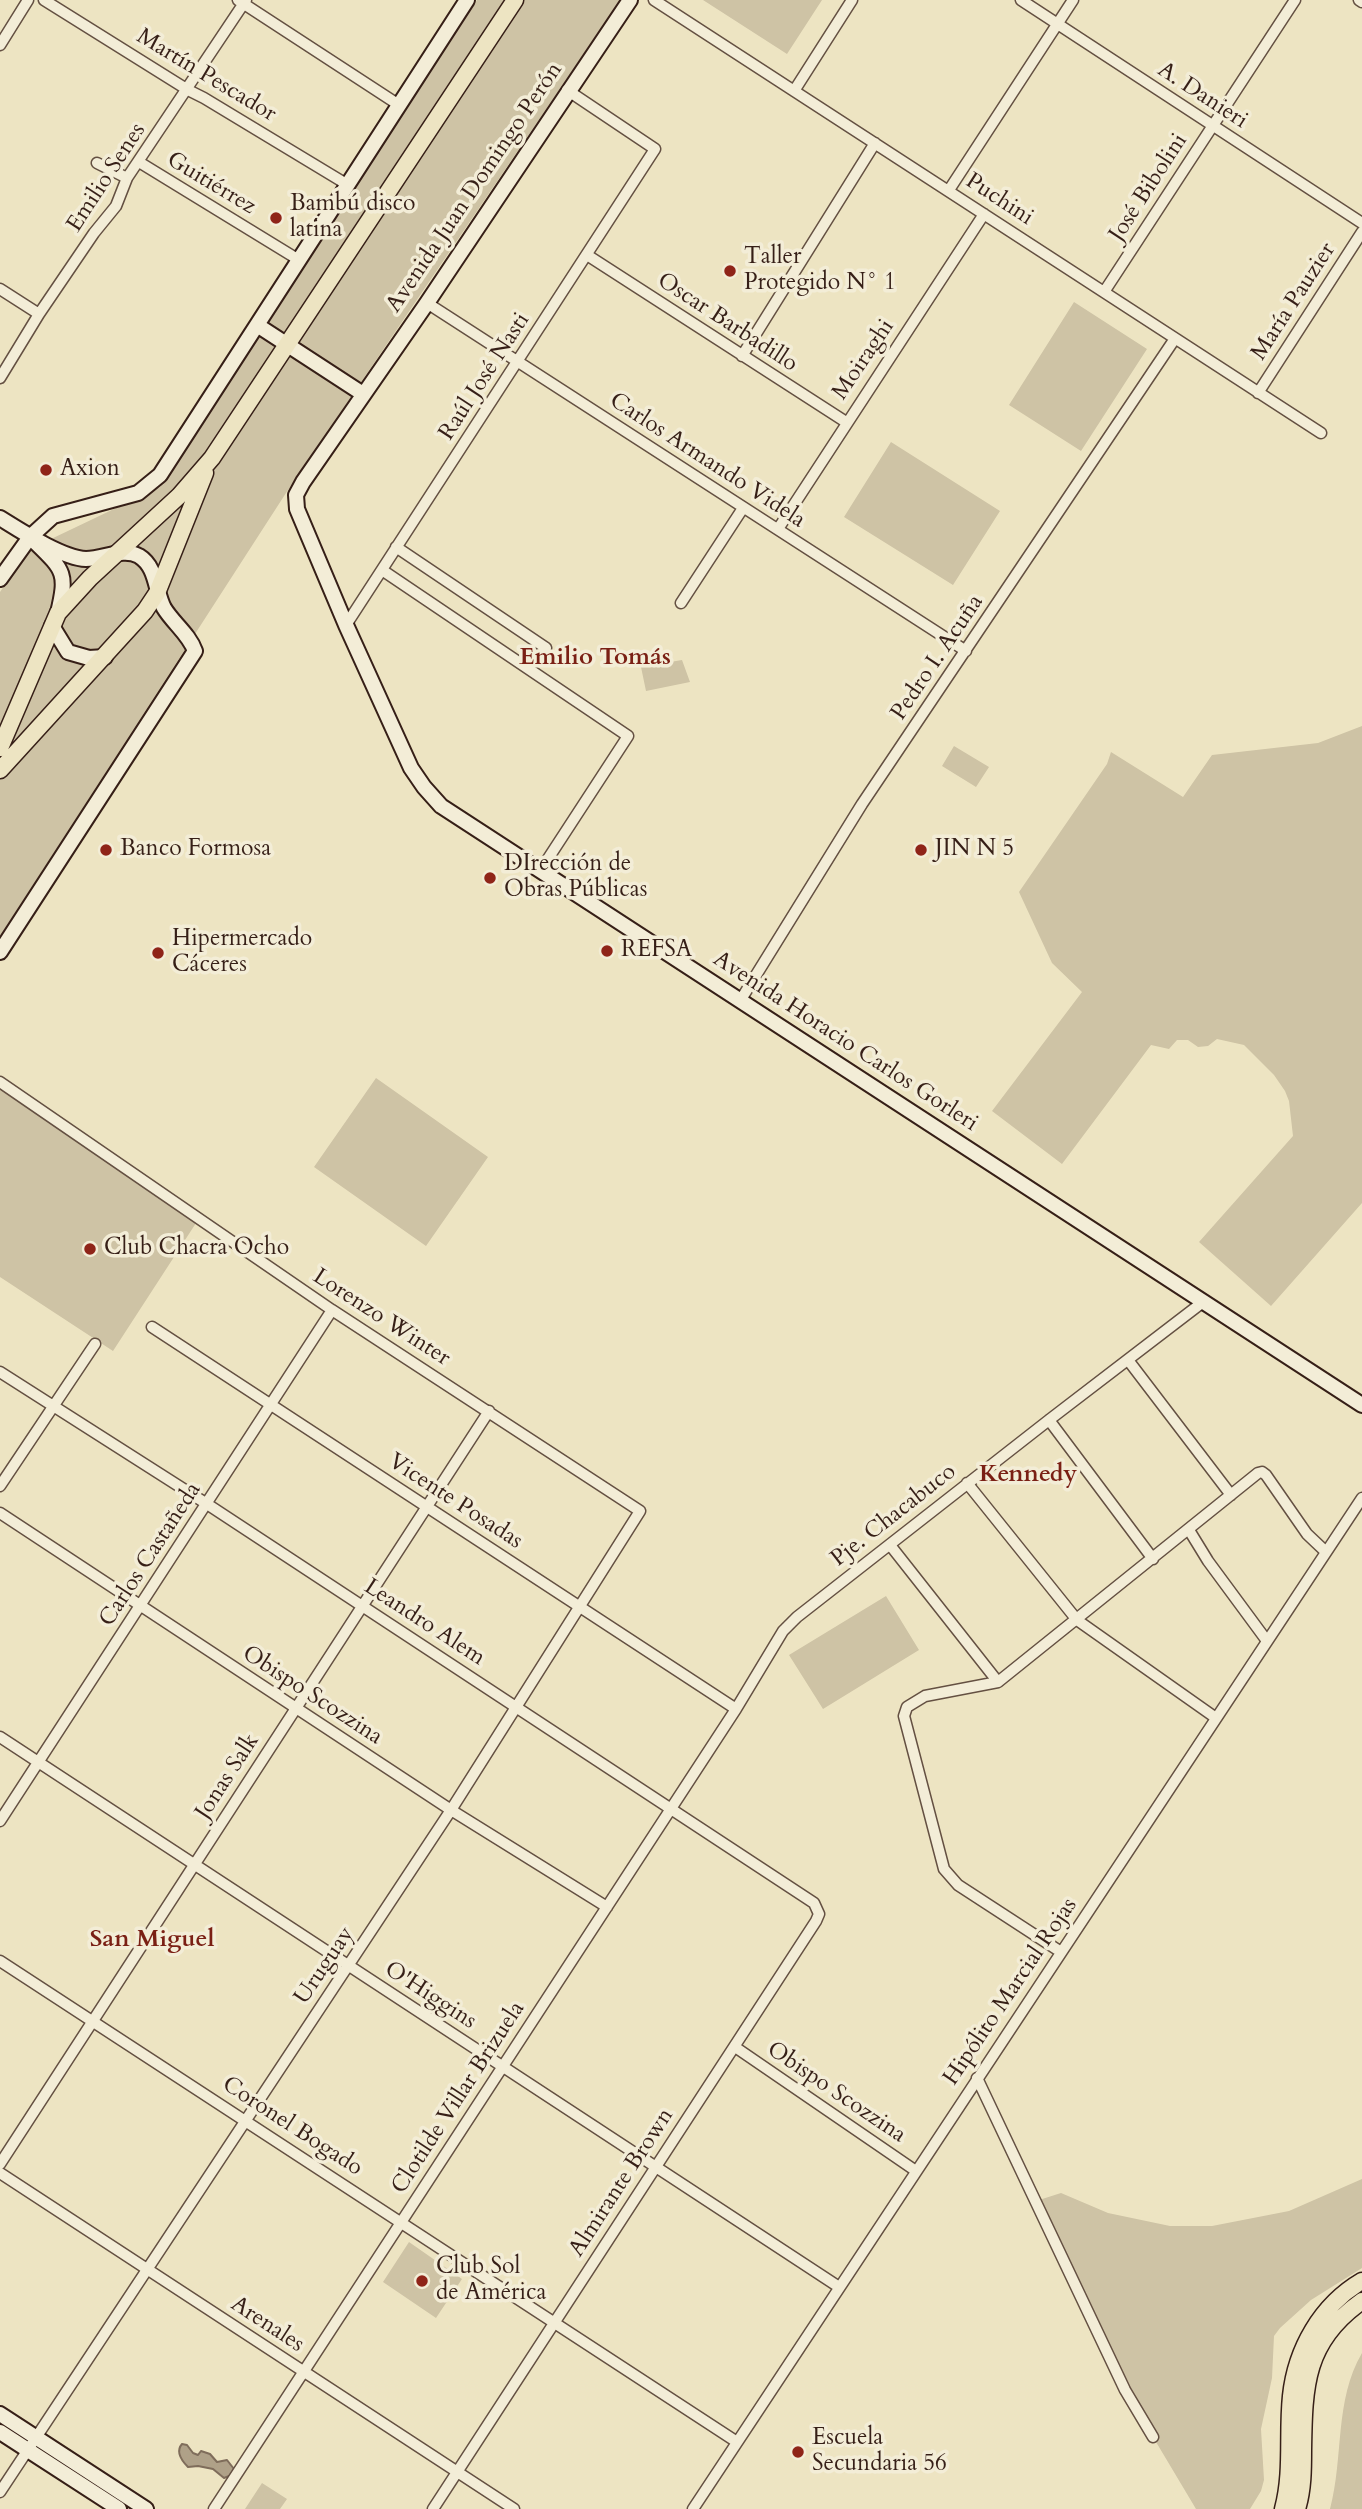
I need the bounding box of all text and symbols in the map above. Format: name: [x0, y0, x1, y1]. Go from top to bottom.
street label: Martín Pescador: [131, 23, 281, 129]
street label: A. Danieri: [1152, 57, 1252, 135]
street label: Avenida Juan Domingo Perón: [381, 58, 569, 318]
street label: Emilio Senes: [62, 118, 152, 238]
street label: José Bibolini: [1104, 129, 1194, 247]
street label: Guitiérrez: [161, 147, 261, 221]
street label: Puchini: [960, 168, 1038, 232]
place label: Bambú disco latina: [290, 191, 415, 245]
marker: Bambú disco latina: [268, 210, 284, 226]
street label: María Pauzier: [1246, 238, 1342, 366]
place label: Taller Protegido N° 1: [744, 244, 896, 298]
marker: Taller Protegido N° 1: [722, 263, 738, 279]
street label: Oscar Barbadillo: [652, 267, 802, 379]
street label: Raúl José Nasti: [434, 308, 536, 446]
street label: Moiraghi: [827, 315, 901, 405]
street label: Carlos Armando Videla: [604, 387, 810, 535]
place label: Axion: [60, 456, 120, 484]
marker: Axion: [38, 462, 54, 478]
street label: Pedro I. Acuña: [886, 590, 990, 726]
district label: Emilio Tomás: [519, 644, 671, 672]
place label: Banco Formosa: [120, 836, 271, 864]
place label: JIN N 5: [935, 836, 1014, 864]
marker: Banco Formosa: [98, 842, 114, 858]
marker: JIN N 5: [913, 842, 929, 858]
place label: DIrección de Obras Públicas: [504, 851, 647, 905]
marker: DIrección de Obras Públicas: [482, 870, 498, 886]
place label: Hipermercado Cáceres: [172, 926, 312, 980]
place label: REFSA: [621, 937, 692, 965]
marker: REFSA: [599, 943, 615, 959]
marker: Hipermercado Cáceres: [150, 945, 166, 961]
street label: Avenida Horacio Carlos Gorleri: [707, 946, 983, 1138]
place label: Club Chacra Ocho: [104, 1235, 289, 1263]
marker: Club Chacra Ocho: [82, 1241, 98, 1257]
street label: Lorenzo Winter: [307, 1263, 455, 1373]
street label: Vicente Posadas: [383, 1448, 527, 1556]
street label: Pje. Chacabuco: [826, 1459, 962, 1573]
district label: Kennedy: [979, 1461, 1077, 1489]
street label: Carlos Castañeda: [94, 1478, 208, 1632]
street label: Leandro Alem: [358, 1574, 490, 1672]
street label: Obispo Scozzina: [237, 1640, 387, 1752]
street label: Jonas Salk: [190, 1729, 266, 1825]
street label: Hipólito Marcial Rojas: [938, 1893, 1084, 2091]
street label: Uruguay: [289, 1922, 361, 2010]
district label: San Miguel: [90, 1926, 214, 1954]
street label: O'Higgins: [379, 1956, 481, 2036]
street label: Clotilde Villar Brizuela: [387, 1997, 531, 2199]
street label: Obispo Scozzina: [761, 2036, 911, 2150]
street label: Coronel Bogado: [217, 2071, 367, 2183]
street label: Almirante Brown: [564, 2104, 680, 2262]
place label: Club Sol de América: [436, 2254, 546, 2308]
marker: Club Sol de América: [414, 2273, 430, 2289]
street label: Arenales: [225, 2291, 309, 2359]
place label: Escuela Secundaria 56: [812, 2425, 947, 2479]
marker: Escuela Secundaria 56: [790, 2444, 806, 2460]

